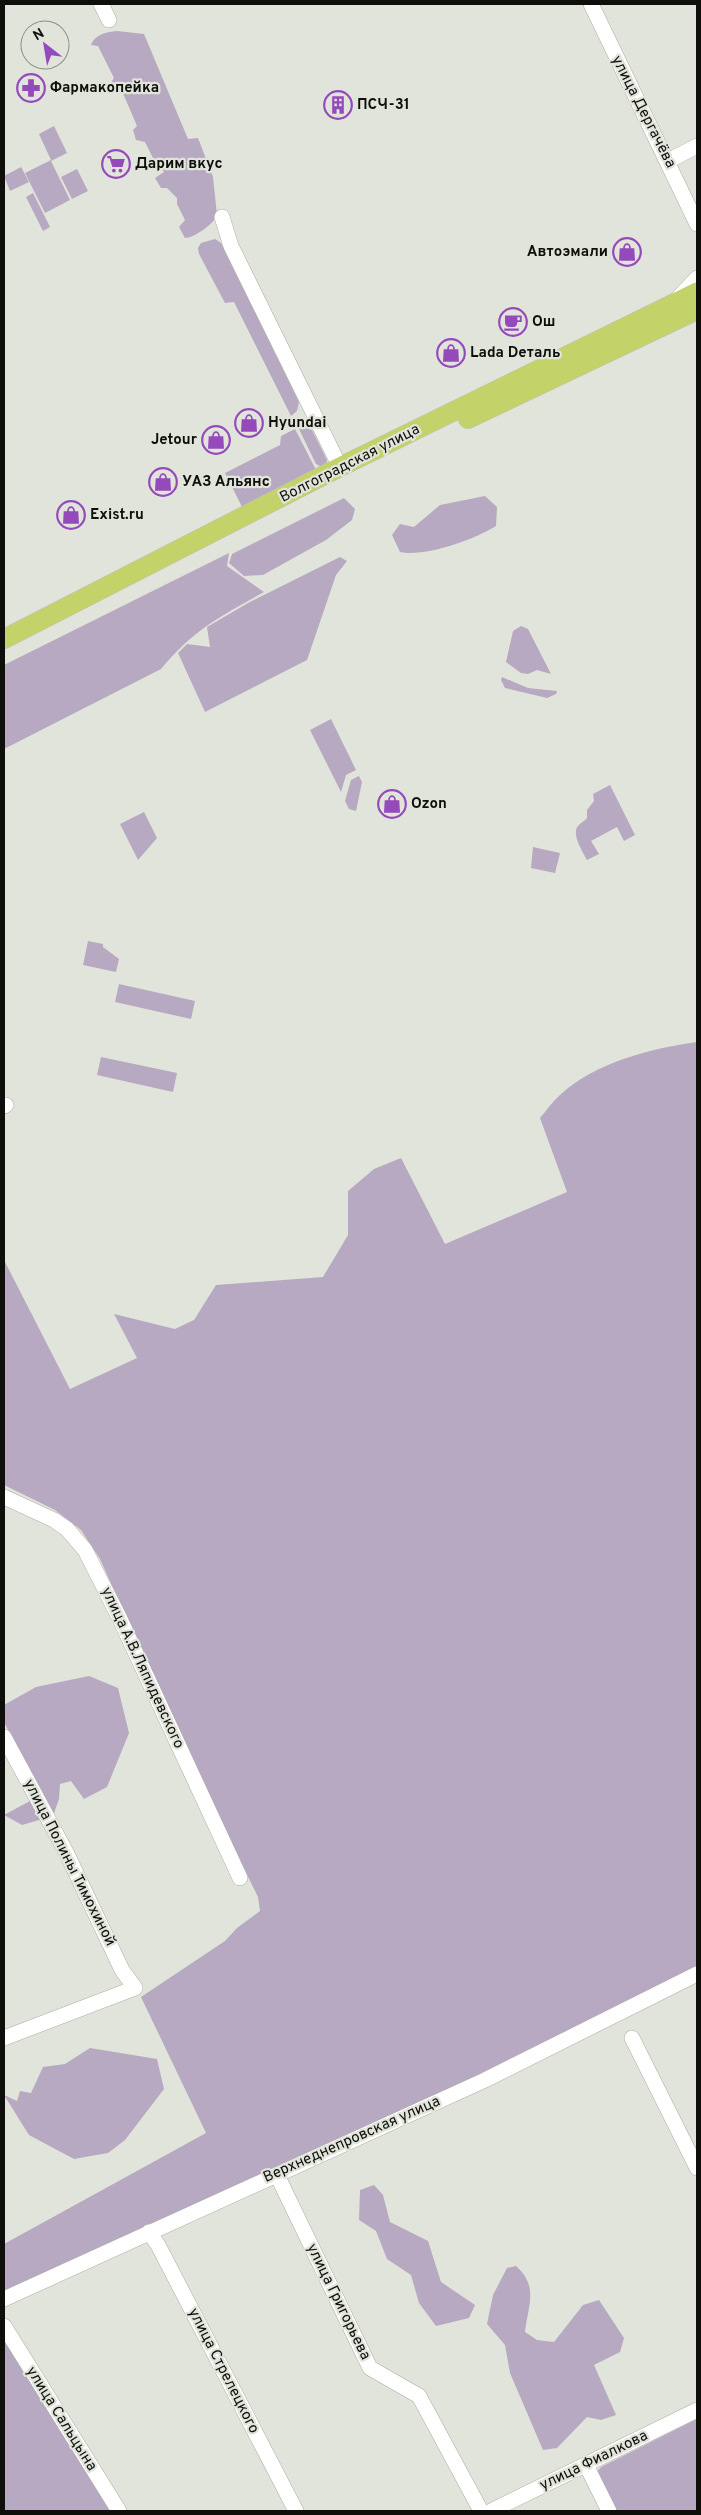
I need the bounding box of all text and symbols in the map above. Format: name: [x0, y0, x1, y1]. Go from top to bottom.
north arrow: [20, 20, 70, 70]
text: N: [30, 25, 48, 45]
street label: улица Дергачёва: [606, 52, 680, 172]
pharmacy icon: Фармакопейка: [16, 73, 46, 103]
place label: Фармакопейка: [50, 79, 159, 98]
building icon: ПСЧ-31: [323, 90, 353, 120]
place label: ПСЧ-31: [357, 96, 410, 115]
supermarket icon: Дарим вкус: [101, 149, 131, 179]
place label: Дарим вкус: [135, 155, 223, 174]
shop icon: Автоэмали: [612, 237, 642, 267]
place label: Автоэмали: [527, 243, 608, 262]
cafe icon: Ош: [498, 307, 528, 337]
place label: Ош: [532, 313, 556, 332]
shop icon: Lada Dеталь: [436, 338, 466, 368]
place label: Lada Dеталь: [470, 344, 560, 363]
shop icon: Hyundai: [234, 408, 264, 438]
place label: Hyundai: [268, 414, 326, 433]
street label: Волгоградская улица: [277, 420, 423, 508]
shop icon: Jetour: [201, 425, 231, 455]
place label: Jetour: [151, 431, 198, 450]
shop icon: УАЗ Альянс: [148, 467, 178, 497]
place label: УАЗ Альянс: [182, 473, 270, 492]
shop icon: Exist.ru: [56, 500, 86, 530]
place label: Exist.ru: [90, 506, 144, 525]
shop icon: Ozon: [377, 789, 407, 819]
place label: Ozon: [411, 795, 447, 814]
street label: улица А.В.Ляпидевского: [96, 1584, 188, 1752]
street label: улица Полины Тимохиной: [19, 1776, 119, 1950]
street label: Верхнеднепровская улица: [261, 2092, 443, 2188]
street label: улица Григорьева: [302, 2241, 374, 2363]
street label: улица Стрелецкого: [183, 2305, 263, 2437]
street label: улица Сальцына: [21, 2363, 101, 2475]
street label: улица Фиалкова: [537, 2427, 651, 2495]

